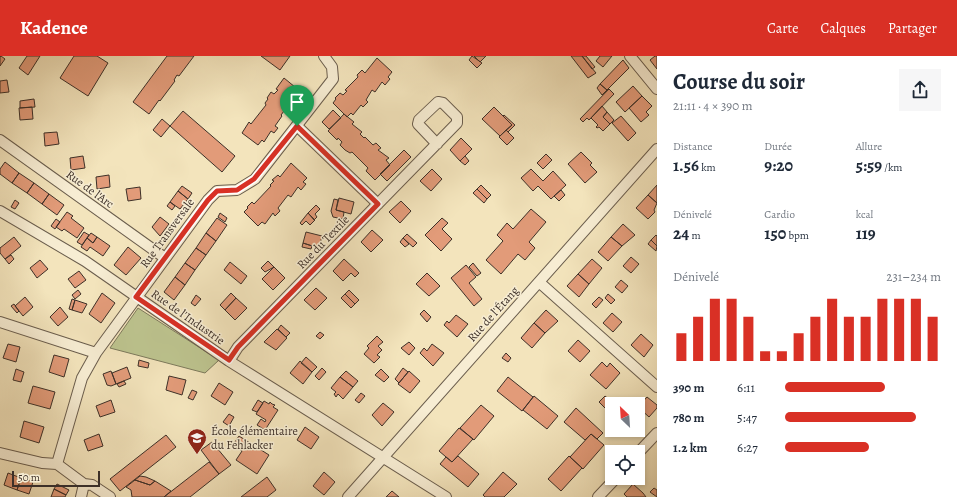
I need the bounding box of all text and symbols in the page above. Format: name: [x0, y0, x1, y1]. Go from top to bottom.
text: Kadence: [20, 15, 88, 41]
text: Carte: [767, 19, 798, 38]
text: Calques: [820, 19, 866, 38]
text: Partager: [888, 19, 937, 38]
text: Course du soir: [673, 67, 805, 97]
button: share: [899, 69, 941, 111]
pin: [280, 85, 314, 126]
icon: arrive: [286, 91, 308, 113]
text: 21:11 · 4 × 390 m: [673, 97, 753, 114]
text: Distance: [673, 139, 712, 154]
text: Durée: [764, 139, 792, 154]
text: Allure: [856, 139, 882, 154]
text: 1.56: [673, 154, 699, 177]
text: 9:20: [764, 154, 793, 177]
text: 5:59: [856, 154, 882, 177]
text: km: [699, 160, 716, 175]
text: /km: [882, 160, 903, 175]
street label: Rue de l'Arc: [63, 166, 117, 212]
street label: Rue Transversale: [136, 195, 198, 271]
text: Dénivelé: [673, 207, 712, 222]
text: Cardio: [764, 207, 795, 222]
text: kcal: [856, 207, 873, 222]
street label: Rue du Textile: [293, 212, 353, 272]
text: 24: [673, 222, 689, 245]
text: 150: [764, 222, 786, 245]
text: 119: [856, 222, 876, 245]
text: m: [689, 228, 701, 243]
text: bpm: [786, 228, 809, 243]
text: Dénivelé: [673, 268, 719, 285]
text: 231–234 m: [886, 268, 941, 285]
street label: Rue de l'Étang: [464, 283, 522, 345]
street label: Rue de l'Industrie: [148, 286, 228, 348]
text: 390 m: [673, 379, 704, 396]
text: 6:11: [737, 379, 755, 396]
north arrow: [605, 397, 645, 437]
map controls: [605, 397, 645, 485]
text: 780 m: [673, 409, 705, 426]
text: 5:47: [737, 409, 757, 426]
place label: École élémentaire du Fehlacker: [211, 423, 298, 453]
school or university icon: École élémentaire du Fehlacker: [186, 427, 208, 455]
text: 1.2 km: [673, 439, 707, 456]
text: 6:27: [737, 439, 758, 456]
button: locate: [605, 445, 645, 485]
scale bar: [12, 469, 100, 488]
text: 50 m: [18, 470, 40, 485]

